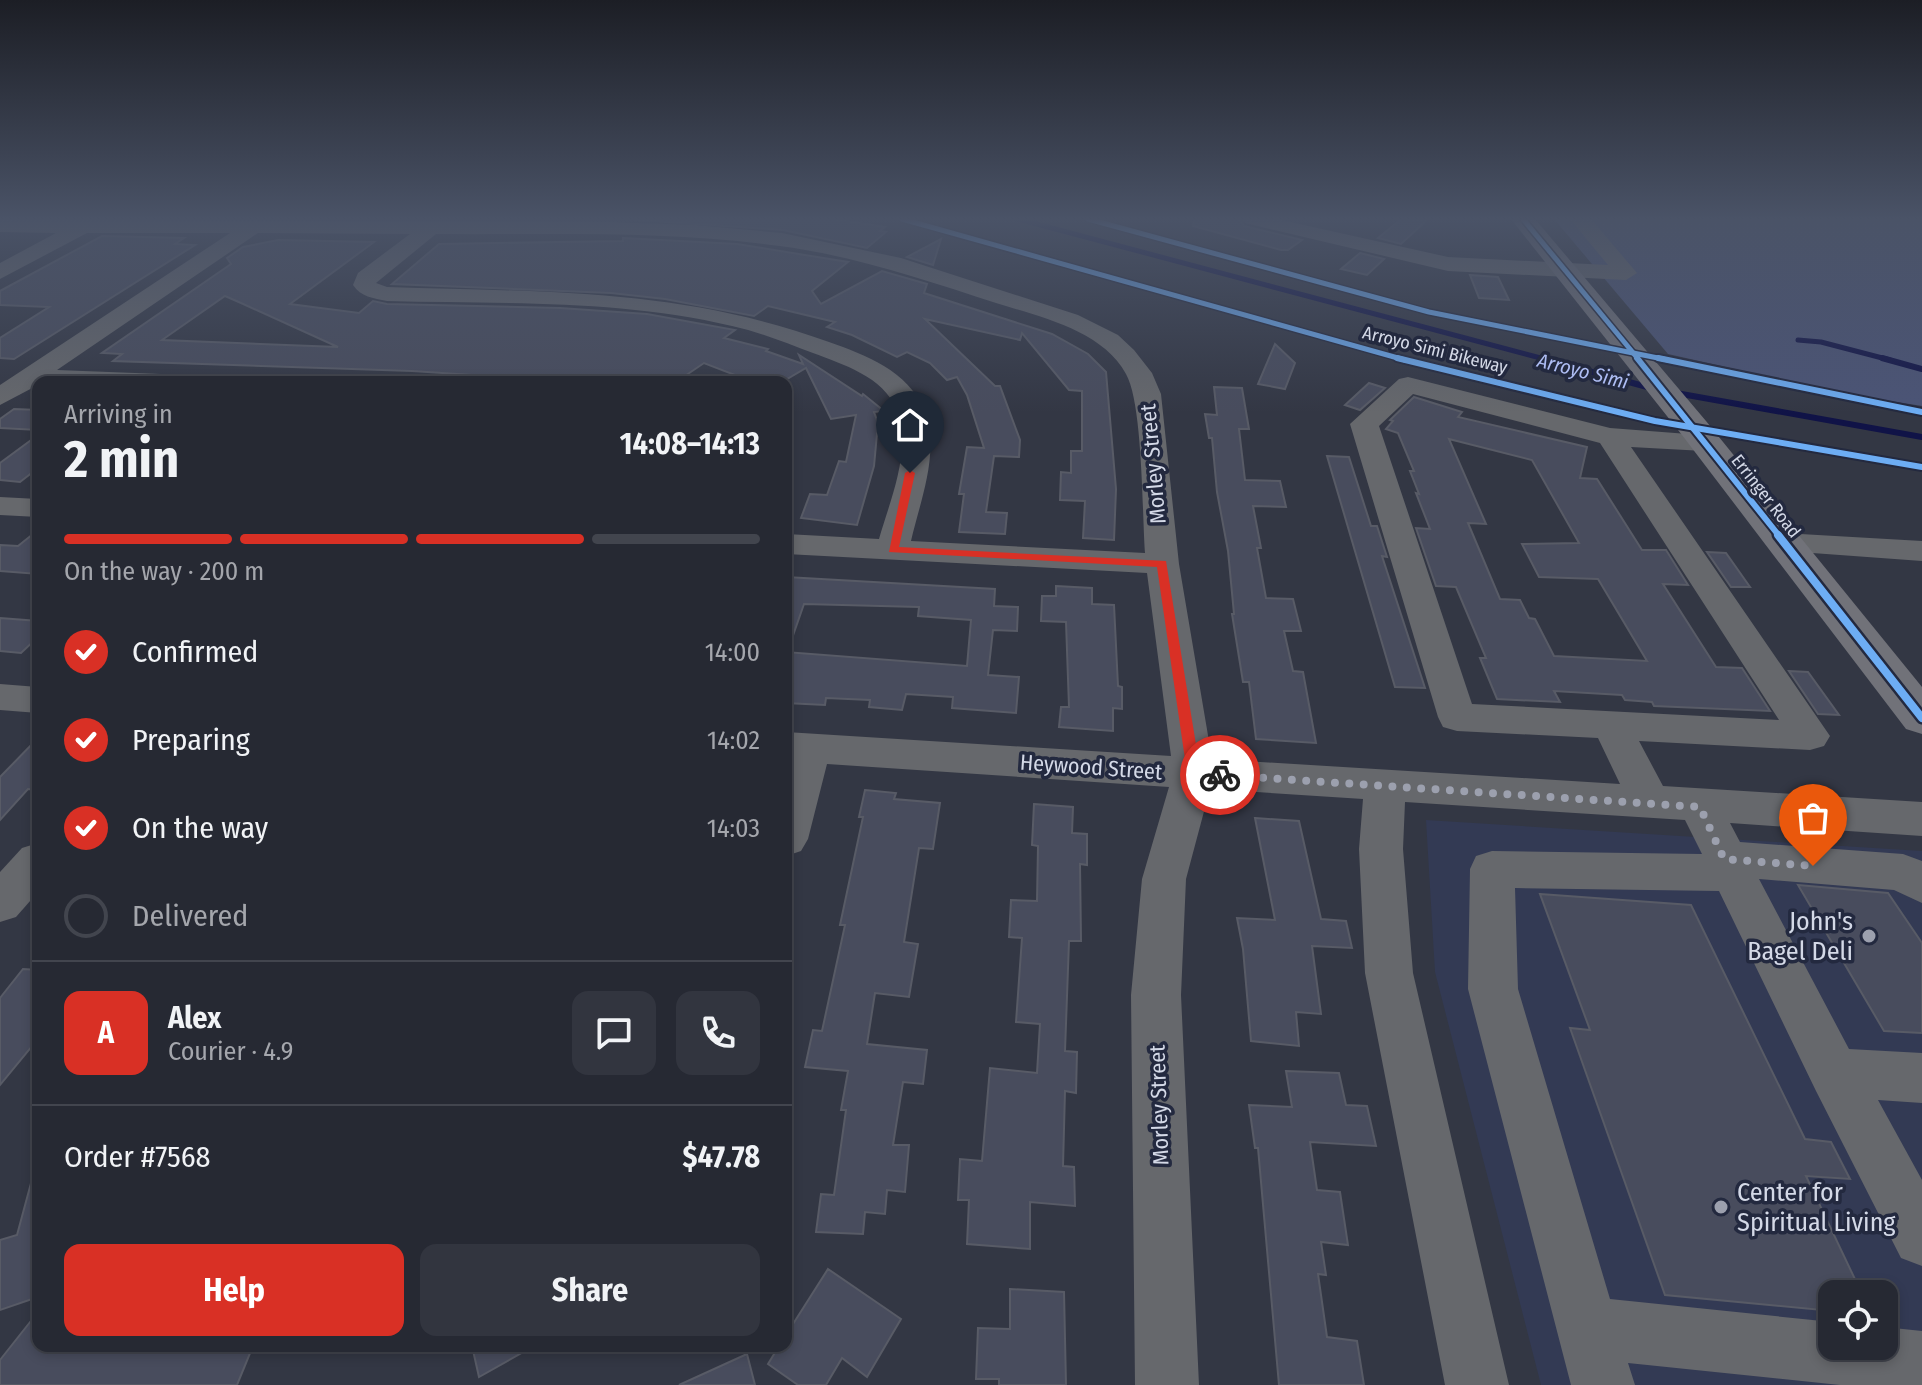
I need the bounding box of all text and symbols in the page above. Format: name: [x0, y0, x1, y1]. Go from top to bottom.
street label: Arroyo Simi Bikeway: [1360, 321, 1510, 379]
water label: Arroyo Simi: [1534, 348, 1631, 394]
pin: [876, 391, 944, 473]
text: Arriving in: [64, 399, 173, 430]
street label: Morley Street: [1134, 402, 1172, 525]
icon: home: [888, 403, 932, 447]
text: 14:08–14:13: [620, 426, 760, 462]
text: 2 min: [64, 428, 179, 491]
street label: Erringer Road: [1727, 450, 1805, 542]
text: On the way · 200 m: [64, 556, 264, 587]
icon: check: [64, 630, 108, 674]
text: Confirmed: [132, 634, 258, 670]
text: 14:00: [705, 637, 760, 668]
icon: check: [64, 718, 108, 762]
text: Preparing: [132, 722, 250, 758]
text: 14:02: [707, 725, 760, 756]
courier: [1180, 735, 1260, 815]
street label: Heywood Street: [1019, 749, 1164, 785]
icon: bike: [1198, 753, 1242, 797]
pin: [1779, 784, 1847, 866]
icon: bag: [1791, 796, 1835, 840]
icon: check: [64, 806, 108, 850]
text: On the way: [132, 810, 268, 846]
text: 14:03: [707, 813, 760, 844]
text: Delivered: [132, 898, 248, 934]
place label: John's Bagel Deli: [1747, 906, 1853, 967]
marker: John's Bagel Deli: [1860, 927, 1878, 945]
button: chat: [572, 991, 656, 1075]
button: phone: [676, 991, 760, 1075]
text: Alex: [168, 1000, 221, 1036]
text: A: [98, 1015, 114, 1051]
text: Courier · 4.9: [168, 1036, 293, 1067]
street label: Morley Street: [1143, 1044, 1175, 1166]
text: Order #7568: [64, 1139, 211, 1175]
text: $47.78: [682, 1139, 760, 1175]
place label: Center for Spiritual Living: [1737, 1177, 1896, 1238]
marker: Center for Spiritual Living: [1712, 1198, 1730, 1216]
button: Help: [64, 1244, 404, 1336]
button: Share: [420, 1244, 760, 1336]
map controls: [1818, 1280, 1898, 1360]
button: locate: [1818, 1280, 1898, 1360]

